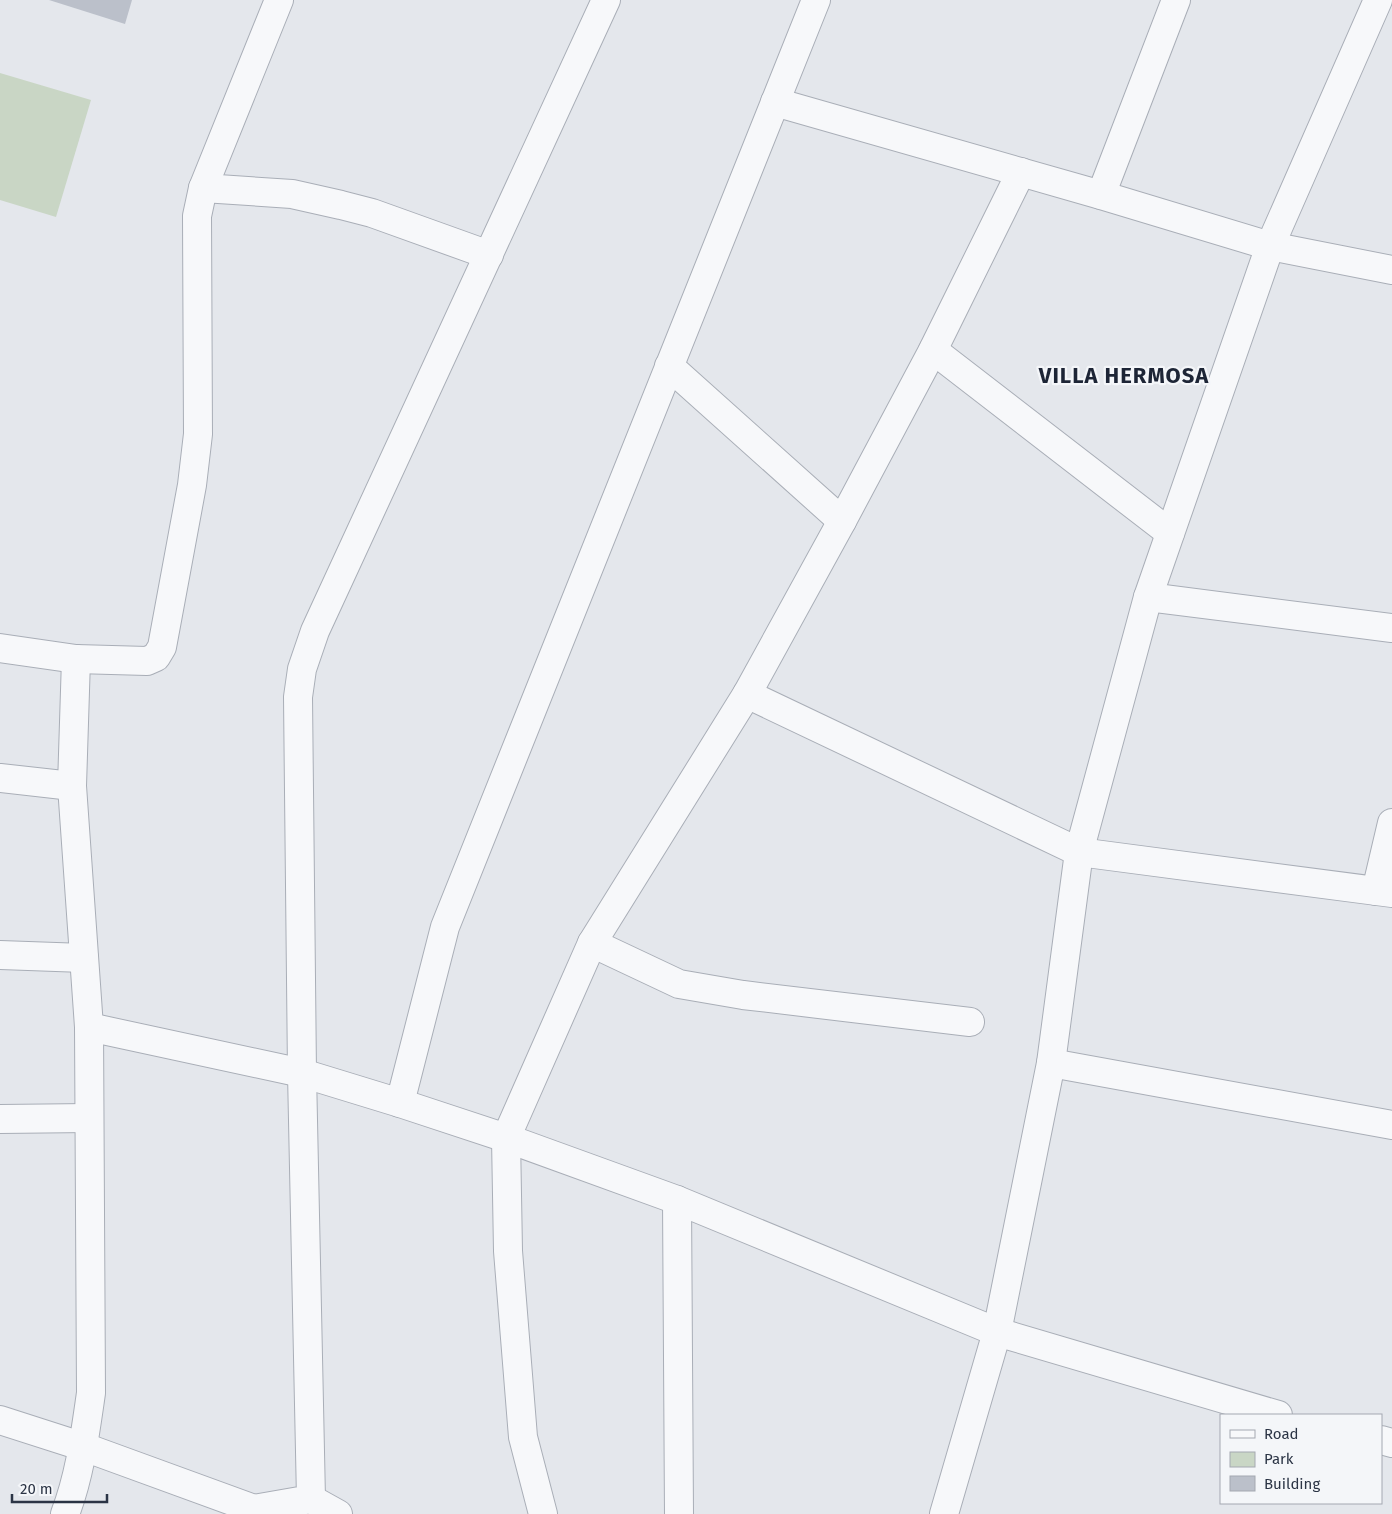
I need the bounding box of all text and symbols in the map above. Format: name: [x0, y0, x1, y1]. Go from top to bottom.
district label: VILLA HERMOSA: [1038, 362, 1209, 389]
legend: [1220, 1414, 1382, 1504]
text: Road: [1264, 1425, 1299, 1443]
text: Park: [1264, 1450, 1294, 1468]
scale bar: [12, 1472, 108, 1504]
text: Building: [1264, 1475, 1320, 1493]
text: 20 m: [20, 1480, 53, 1498]

